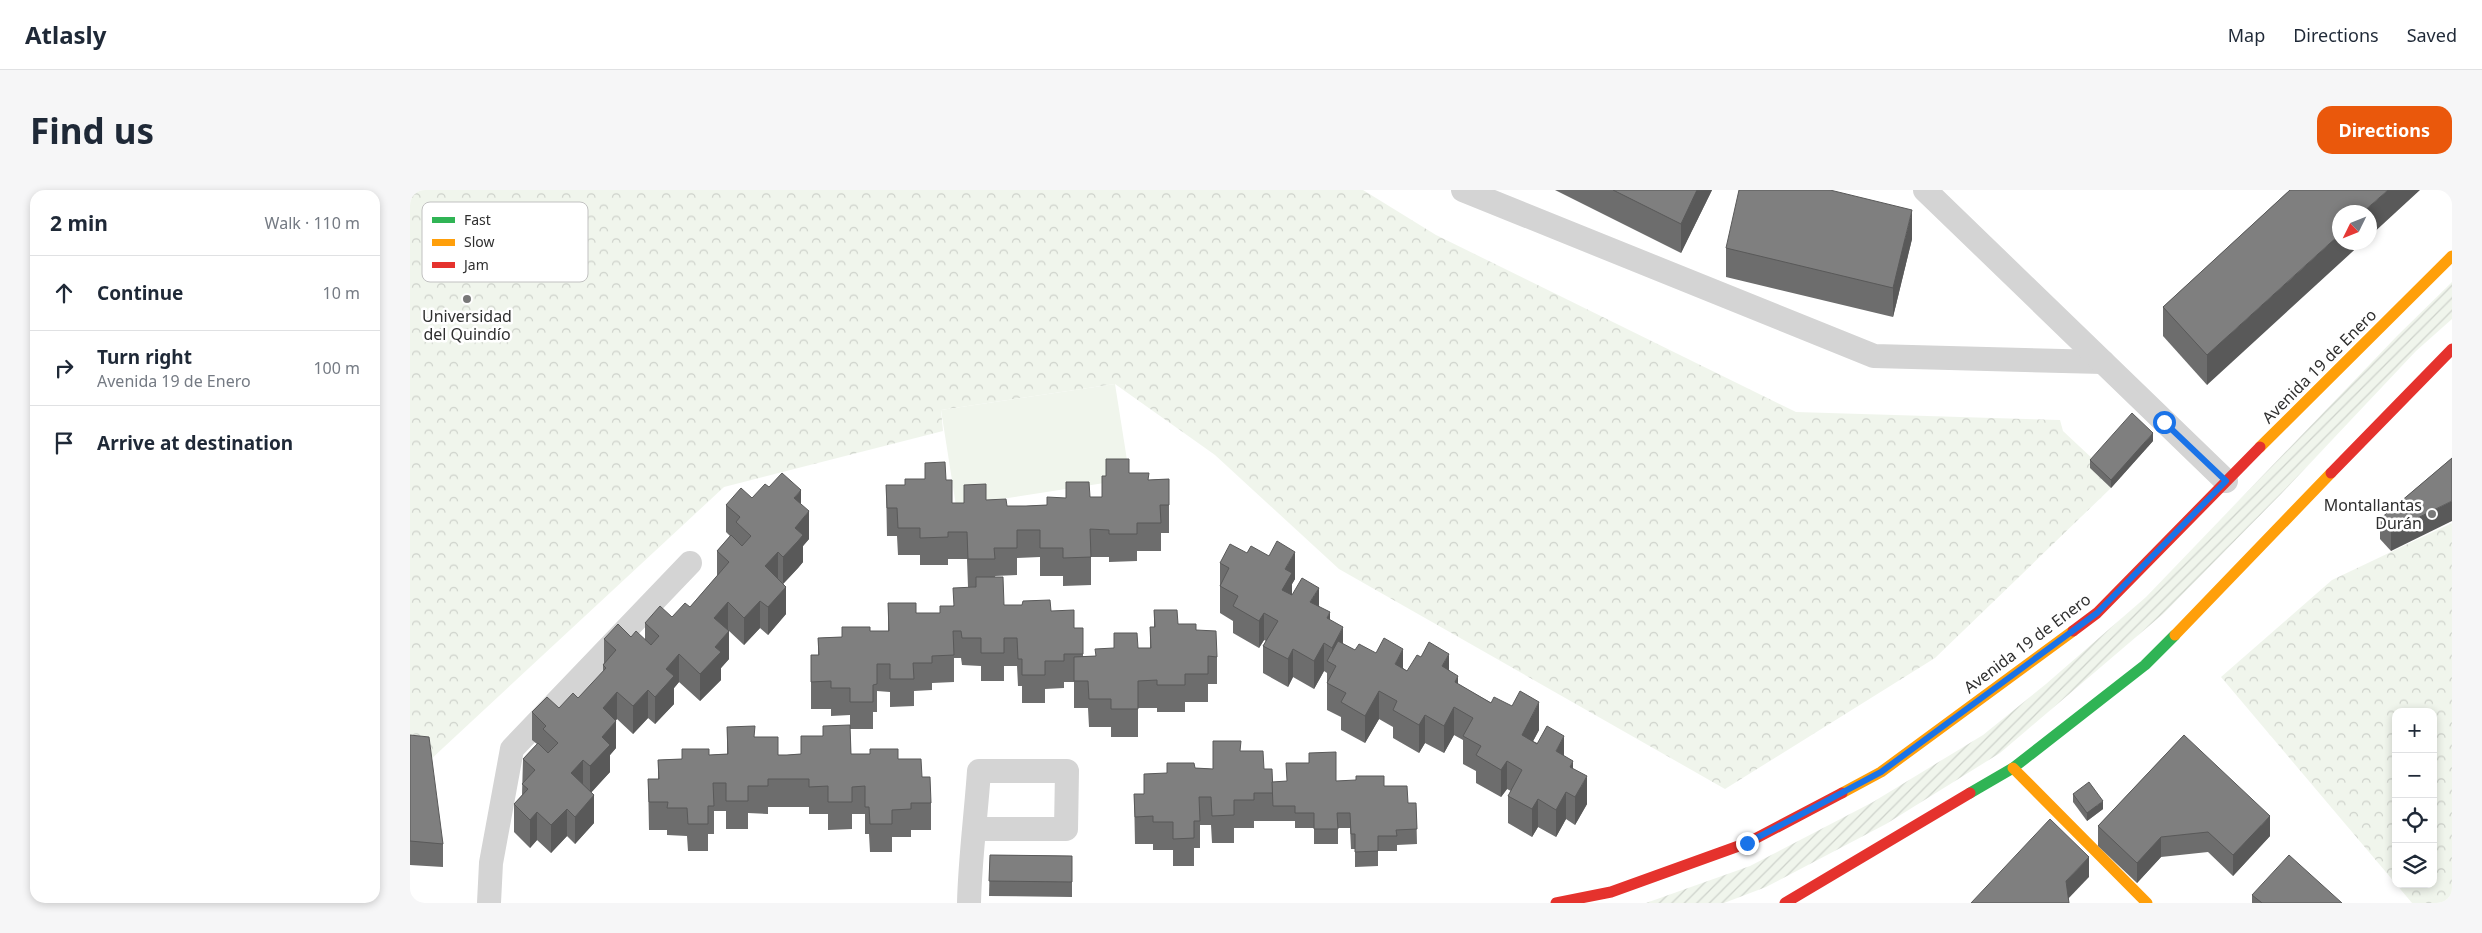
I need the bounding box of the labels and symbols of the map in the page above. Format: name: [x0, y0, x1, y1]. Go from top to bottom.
legend: [422, 202, 588, 282]
north arrow: [2332, 205, 2377, 250]
text: Fast: [464, 210, 491, 229]
text: Slow: [464, 232, 495, 251]
text: Jam: [462, 255, 489, 274]
marker: Universidad del Quindío: [461, 293, 473, 305]
street label: Avenida 19 de Enero: [2257, 304, 2381, 428]
place label: Universidad del Quindío: [422, 305, 512, 345]
route start: [2153, 411, 2176, 434]
place label: Montallantas Durán: [2324, 494, 2422, 534]
marker: Montallantas Durán: [2426, 508, 2438, 520]
street label: Avenida 19 de Enero: [1959, 588, 2095, 698]
route end: [1736, 832, 1759, 855]

